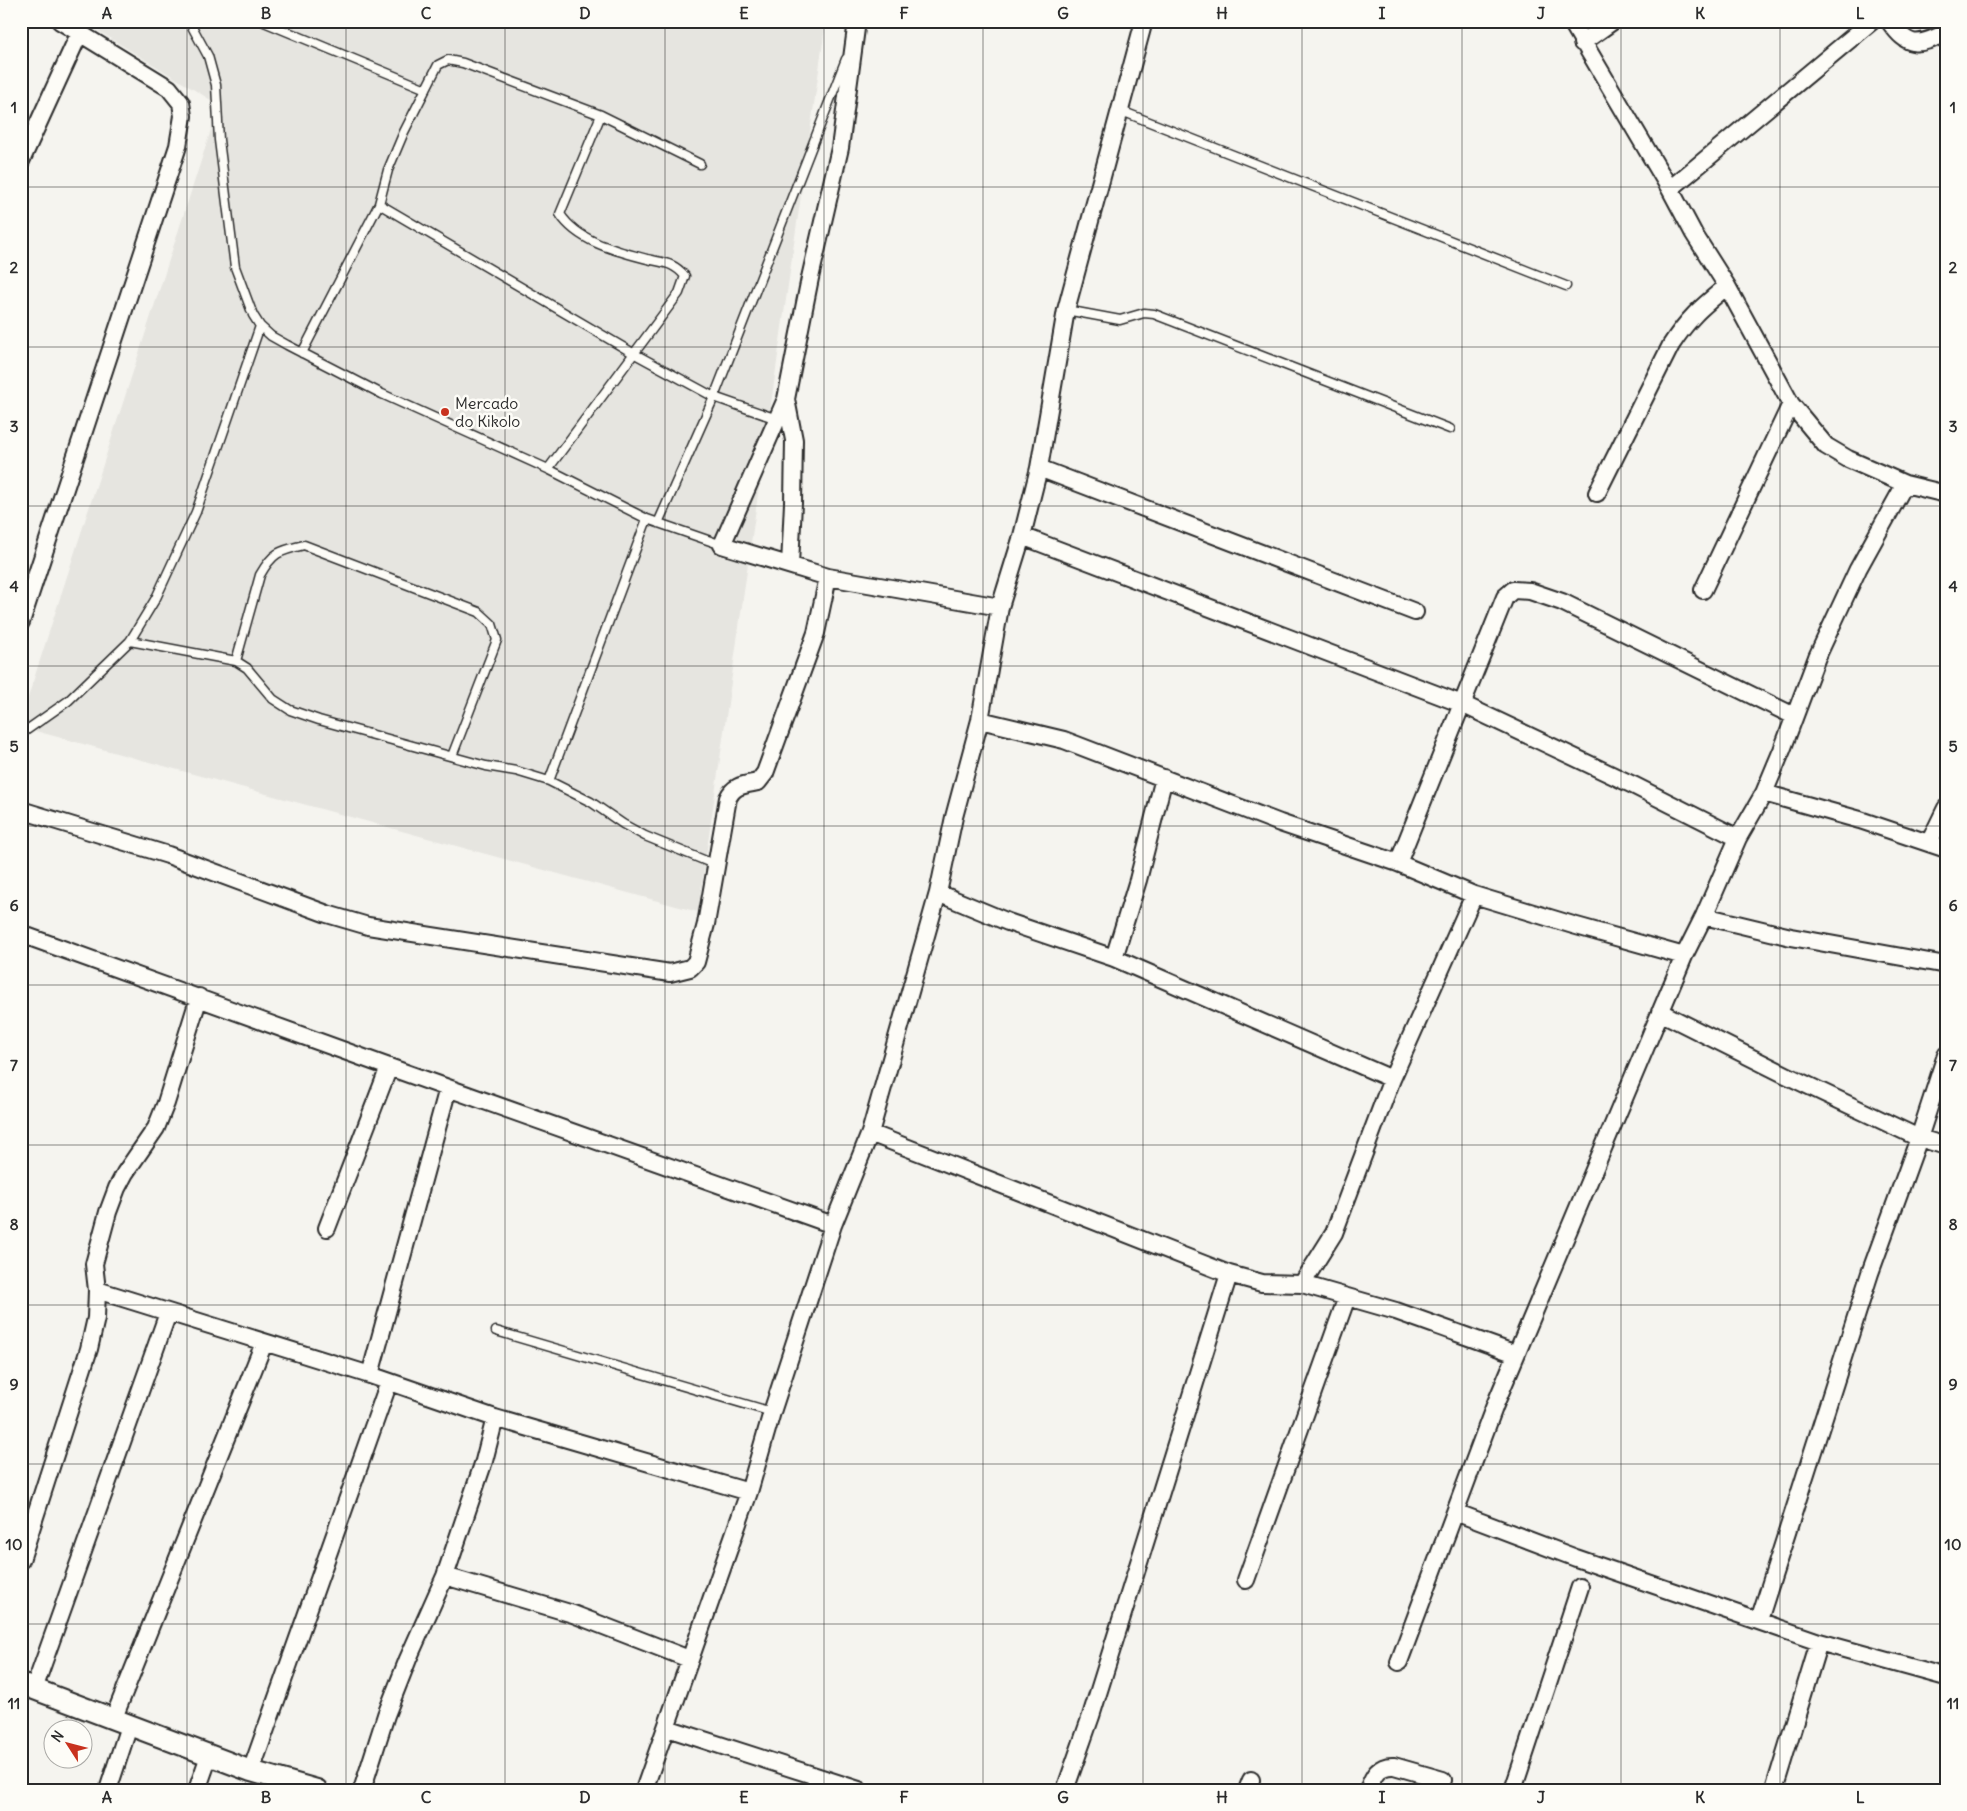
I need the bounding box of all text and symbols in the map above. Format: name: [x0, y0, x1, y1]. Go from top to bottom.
text: A: [102, 3, 112, 23]
text: B: [261, 3, 272, 23]
text: C: [421, 3, 432, 23]
text: D: [579, 3, 591, 23]
text: E: [739, 3, 749, 23]
text: F: [899, 3, 909, 23]
text: G: [1057, 3, 1069, 23]
text: H: [1216, 3, 1228, 23]
text: I: [1379, 3, 1386, 23]
text: J: [1537, 3, 1546, 23]
text: K: [1695, 3, 1705, 23]
text: L: [1856, 3, 1865, 23]
text: 1: [11, 97, 17, 117]
text: 1: [1950, 97, 1956, 117]
text: 2: [10, 257, 19, 277]
text: 2: [1949, 257, 1958, 277]
place label: Mercado do Kikolo: [455, 393, 520, 431]
marker: Mercado do Kikolo: [439, 406, 451, 418]
text: 3: [9, 416, 19, 436]
text: 3: [1948, 416, 1958, 436]
text: 4: [9, 576, 19, 596]
text: 4: [1948, 576, 1958, 596]
text: 5: [9, 736, 19, 756]
text: 5: [1948, 736, 1958, 756]
text: 6: [9, 895, 19, 915]
text: 6: [1948, 895, 1958, 915]
text: 7: [10, 1055, 18, 1075]
text: 7: [1949, 1055, 1957, 1075]
text: 8: [9, 1214, 19, 1234]
text: 8: [1948, 1214, 1958, 1234]
text: 9: [9, 1374, 19, 1394]
text: 9: [1948, 1374, 1958, 1394]
text: 10: [6, 1534, 22, 1554]
text: 10: [1945, 1534, 1961, 1554]
text: 11: [8, 1693, 20, 1713]
text: 11: [1947, 1693, 1959, 1713]
north arrow: [42, 1718, 92, 1768]
text: N: [47, 1727, 68, 1746]
text: A: [102, 1787, 112, 1807]
text: B: [261, 1787, 272, 1807]
text: C: [421, 1787, 432, 1807]
text: D: [579, 1787, 591, 1807]
text: E: [739, 1787, 749, 1807]
text: F: [899, 1787, 909, 1807]
text: G: [1057, 1787, 1069, 1807]
text: H: [1216, 1787, 1228, 1807]
text: I: [1379, 1787, 1386, 1807]
text: J: [1537, 1787, 1546, 1807]
text: K: [1695, 1787, 1705, 1807]
text: L: [1856, 1787, 1865, 1807]

